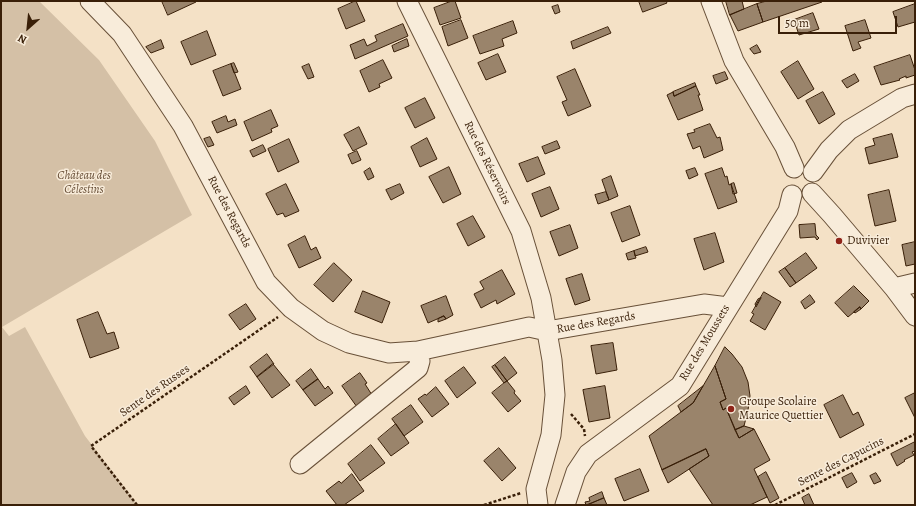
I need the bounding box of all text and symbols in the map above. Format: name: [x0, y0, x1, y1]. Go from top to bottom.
north arrow: [8, 8, 48, 48]
scale bar: [780, 8, 899, 34]
text: 50 m: [785, 15, 809, 31]
text: N: [15, 31, 29, 48]
street label: Rue des Réservoirs: [460, 119, 514, 207]
park label: Château des Célestins: [57, 169, 111, 197]
street label: Rue des Regards: [204, 173, 254, 251]
place label: Duvivier: [847, 234, 889, 248]
marker: Duvivier: [834, 236, 844, 246]
street label: Rue des Moussets: [677, 302, 733, 384]
street label: Rue des Regards: [556, 309, 636, 337]
street label: Sente des Russes: [117, 362, 193, 420]
place label: Groupe Scolaire Maurice Quettier: [739, 395, 823, 423]
marker: Groupe Scolaire Maurice Quettier: [726, 404, 736, 414]
street label: Sente des Capucins: [796, 434, 886, 490]

